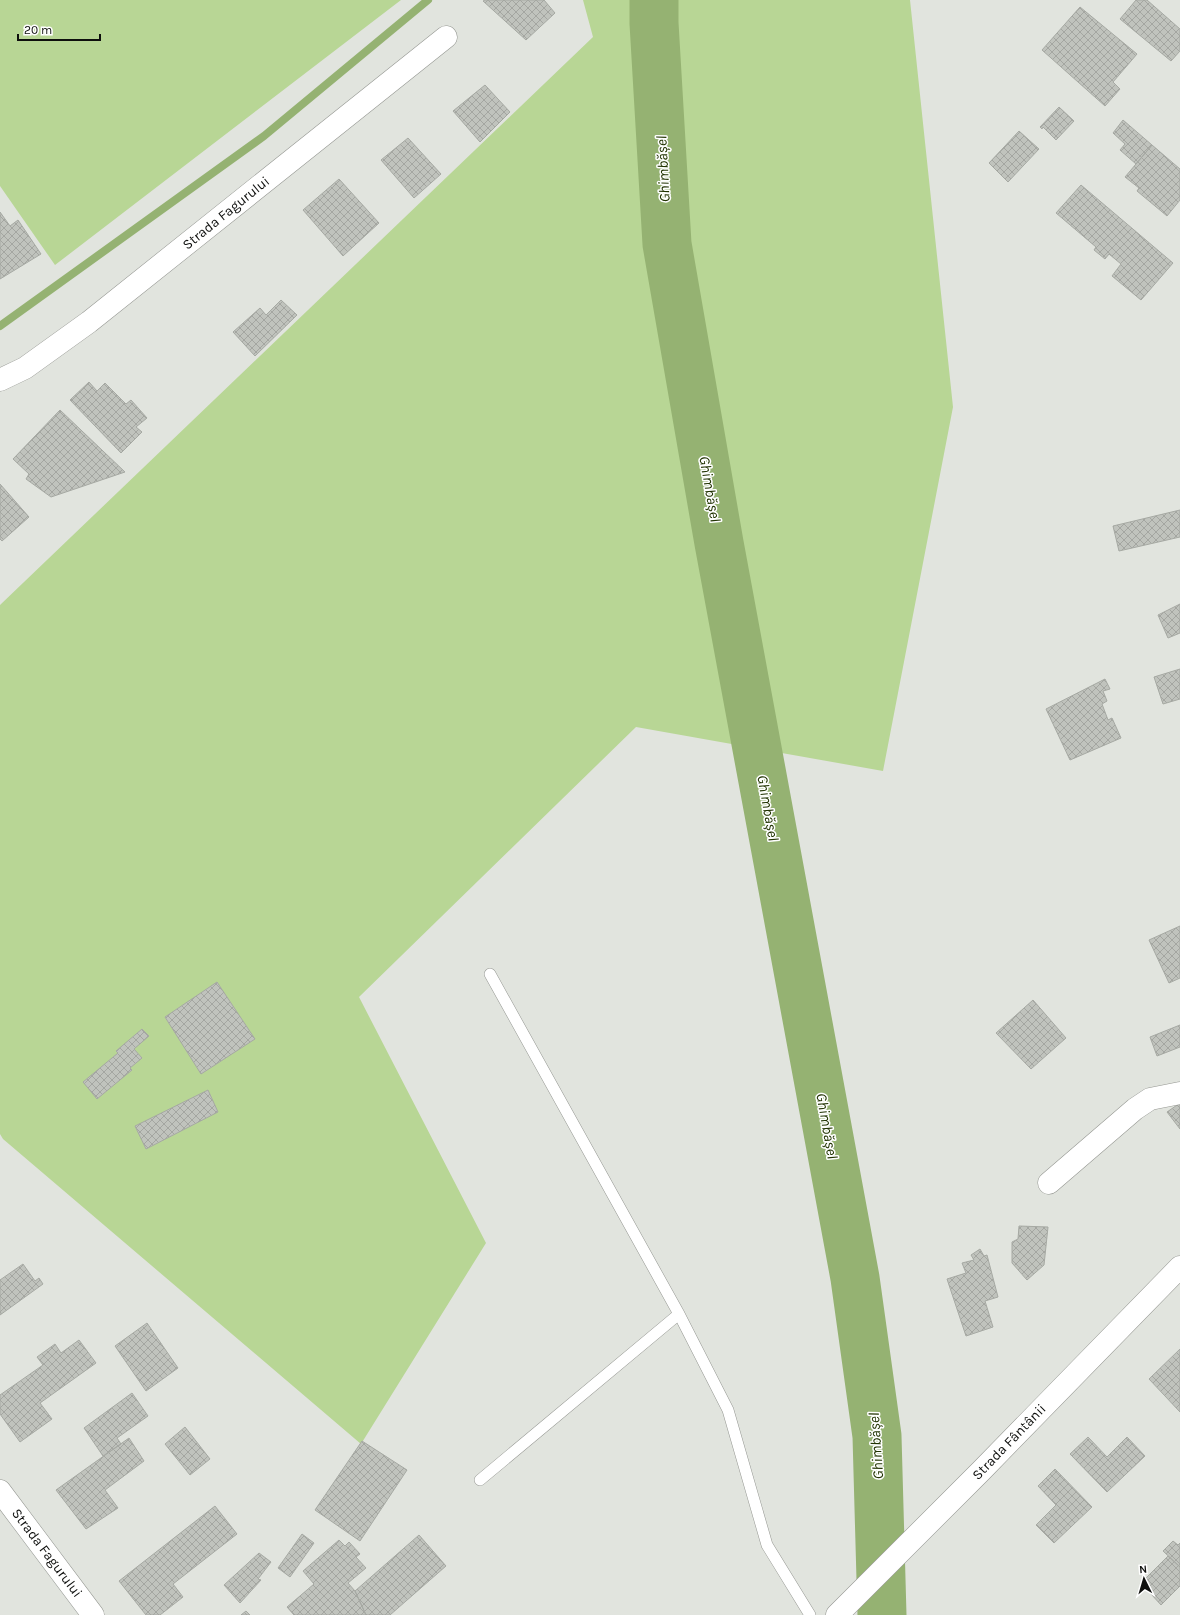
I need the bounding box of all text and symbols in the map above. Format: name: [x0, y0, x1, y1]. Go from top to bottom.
scale bar: [18, 16, 100, 42]
text: 20 m: [24, 23, 52, 37]
water label: Ghimbășel: [652, 135, 674, 203]
street label: Strada Fagurului: [179, 173, 273, 253]
water label: Ghimbășel: [695, 455, 725, 524]
water label: Ghimbășel: [753, 774, 783, 843]
water label: Ghimbășel: [812, 1092, 842, 1161]
street label: Strada Fântânii: [969, 1401, 1049, 1483]
water label: Ghimbășel: [865, 1412, 887, 1480]
street label: Strada Fagurului: [8, 1505, 86, 1601]
north arrow: [1124, 1559, 1164, 1599]
text: N: [1139, 1563, 1148, 1576]

